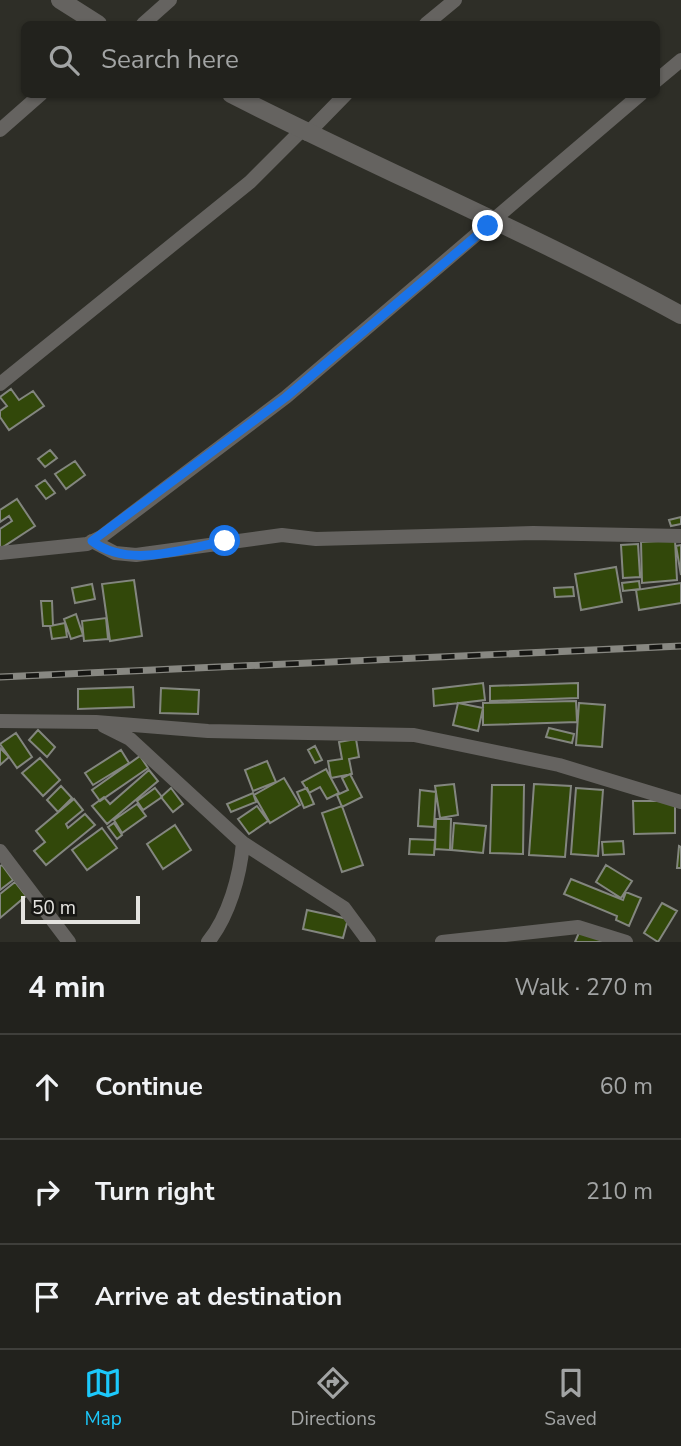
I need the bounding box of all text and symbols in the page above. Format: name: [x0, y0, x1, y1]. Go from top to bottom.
search box: [21, 21, 660, 98]
icon: search: [45, 41, 83, 79]
text: Search here: [101, 42, 239, 77]
route end: [472, 210, 503, 241]
route start: [209, 525, 240, 556]
scale bar: [21, 893, 140, 925]
text: 50 m: [32, 895, 76, 921]
text: 4 min: [28, 967, 106, 1008]
text: Walk · 270 m: [514, 972, 653, 1003]
icon: ahead: [28, 1068, 66, 1106]
text: Continue: [95, 1069, 203, 1104]
text: 60 m: [600, 1071, 653, 1102]
icon: right: [28, 1173, 66, 1211]
text: Turn right: [95, 1174, 214, 1209]
text: 210 m: [586, 1176, 653, 1207]
icon: arrive: [28, 1278, 66, 1316]
text: Arrive at destination: [95, 1279, 342, 1314]
tab: Map: [84, 1364, 122, 1432]
tab: Directions: [290, 1364, 376, 1432]
tab: Saved: [544, 1364, 597, 1432]

